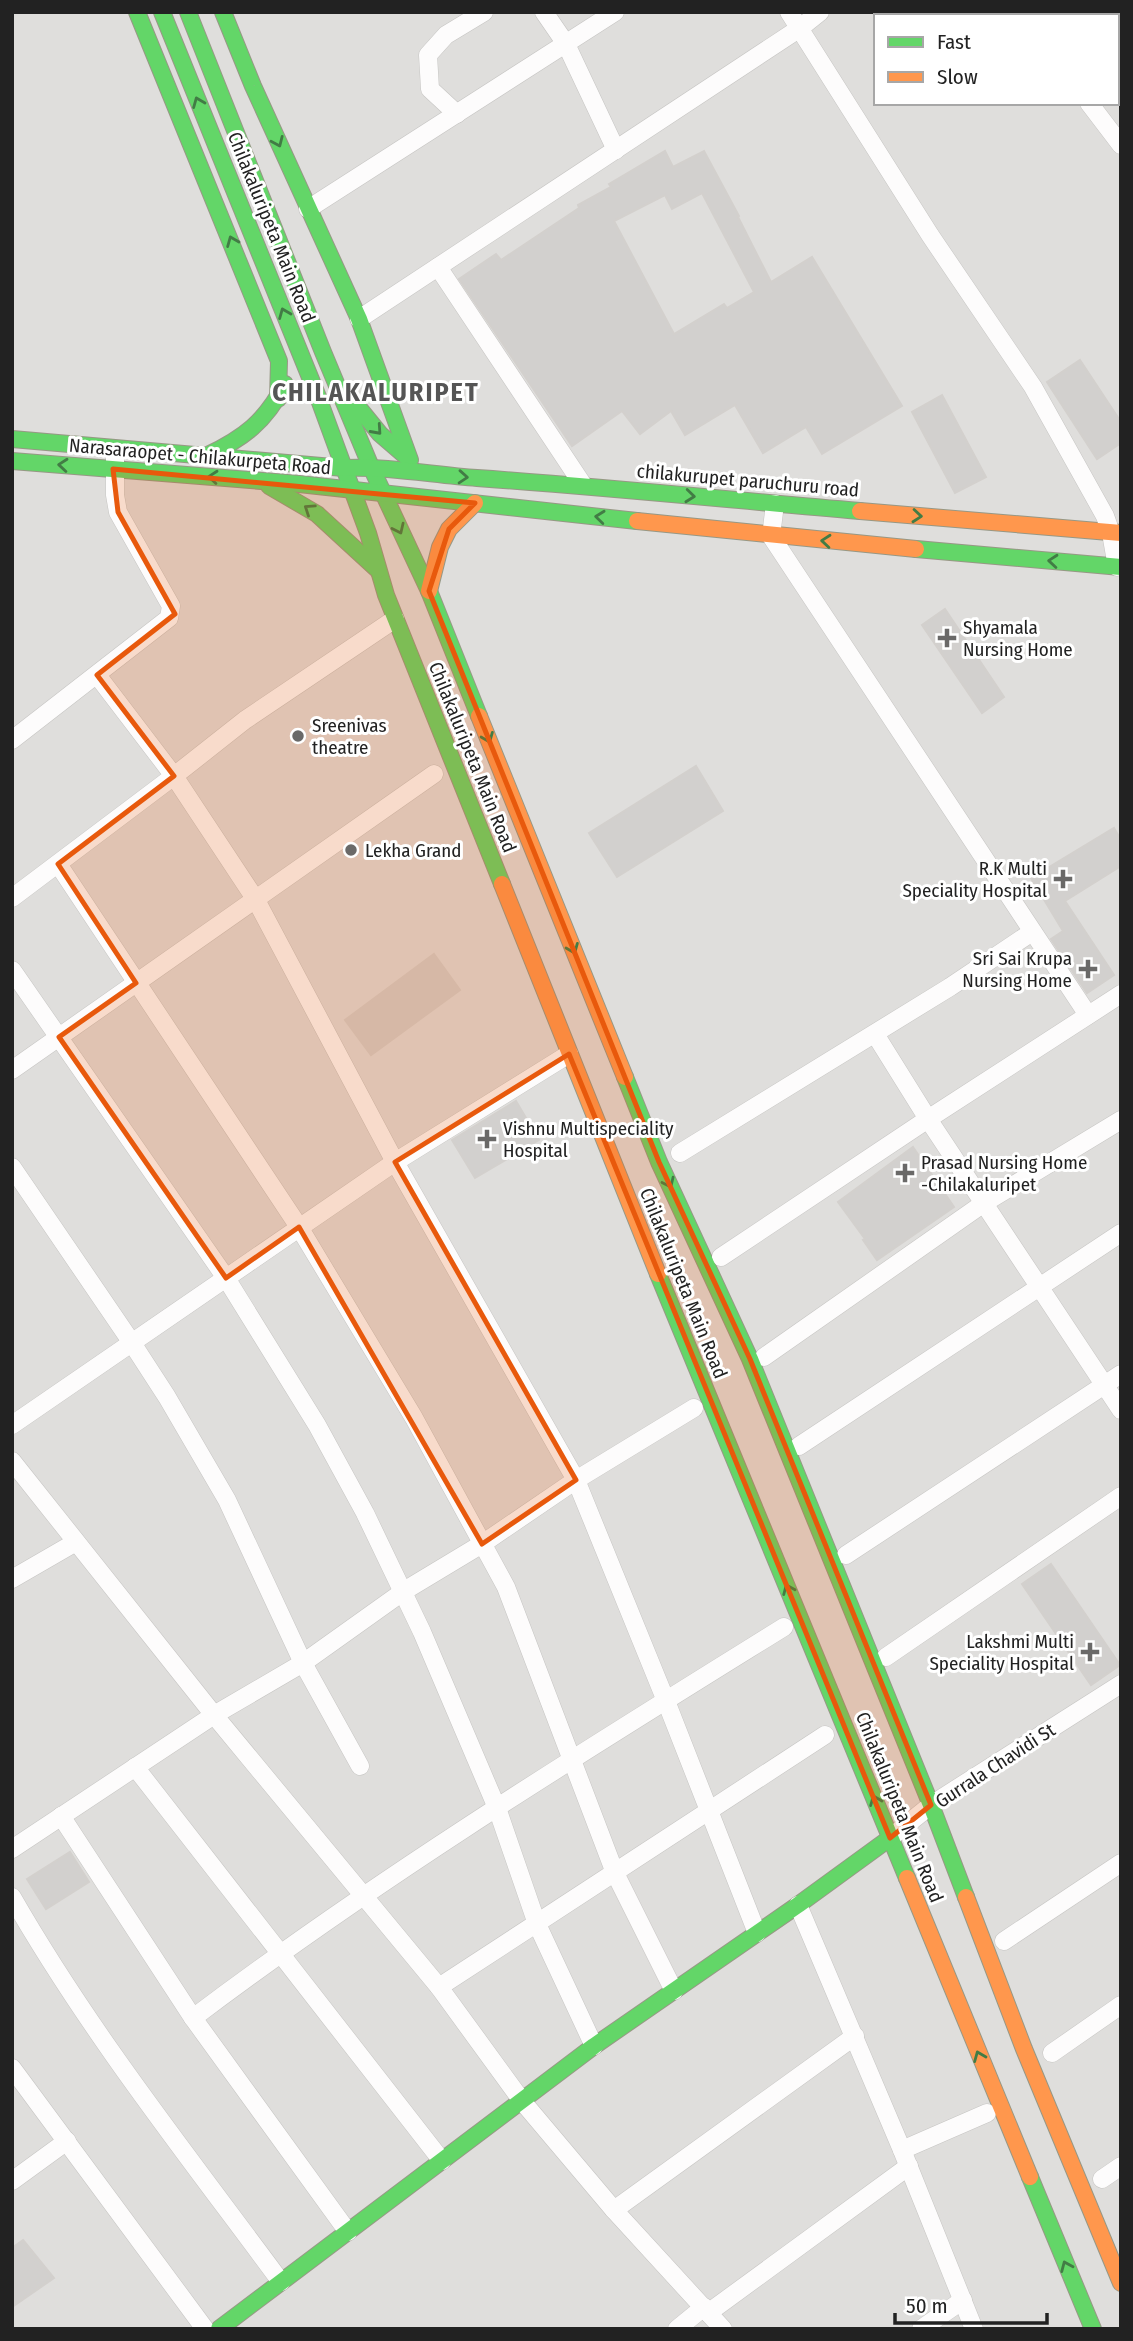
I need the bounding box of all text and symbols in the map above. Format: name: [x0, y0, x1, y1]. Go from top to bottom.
legend: [874, 14, 1119, 105]
text: Fast: [937, 29, 971, 55]
text: Slow: [937, 64, 978, 90]
one-way arrow: [193, 97, 207, 109]
street label: Chilakaluripeta Main Road: [223, 129, 320, 326]
one-way arrow: [270, 135, 284, 148]
one-way arrow: [226, 236, 240, 249]
one-way arrow: [278, 308, 292, 320]
district label: CHILAKALURIPET: [272, 377, 480, 408]
one-way arrow: [369, 421, 381, 434]
street label: Narasaraopet - Chilakurpeta Road: [68, 434, 332, 479]
one-way arrow: [57, 458, 68, 473]
street label: chilakurupet paruchuru road: [636, 459, 860, 502]
one-way arrow: [458, 469, 469, 484]
one-way arrow: [207, 470, 218, 485]
one-way arrow: [684, 488, 696, 503]
one-way arrow: [304, 505, 317, 518]
one-way arrow: [911, 508, 922, 523]
one-way arrow: [594, 509, 606, 524]
one-way arrow: [391, 522, 405, 534]
one-way arrow: [820, 533, 832, 548]
one-way arrow: [1047, 554, 1058, 569]
place label: Shyamala Nursing Home: [963, 616, 1073, 661]
marker: Shyamala Nursing Home: [937, 628, 957, 648]
street label: Chilakaluripeta Main Road: [424, 659, 521, 856]
place label: Sreenivas theatre: [312, 714, 387, 759]
marker: Sreenivas theatre: [290, 728, 306, 744]
one-way arrow: [480, 732, 494, 744]
place label: Lekha Grand: [365, 839, 461, 862]
marker: Lekha Grand: [343, 842, 359, 858]
place label: R.K Multi Speciality Hospital: [902, 857, 1047, 902]
marker: R.K Multi Speciality Hospital: [1053, 869, 1073, 889]
one-way arrow: [565, 943, 579, 955]
place label: Sri Sai Krupa Nursing Home: [962, 947, 1072, 992]
marker: Sri Sai Krupa Nursing Home: [1078, 959, 1098, 979]
place label: Vishnu Multispeciality Hospital: [503, 1117, 674, 1162]
marker: Vishnu Multispeciality Hospital: [477, 1129, 497, 1149]
place label: Prasad Nursing Home -Chilakaluripet: [921, 1151, 1087, 1196]
marker: Prasad Nursing Home -Chilakaluripet: [895, 1163, 915, 1183]
one-way arrow: [660, 1176, 674, 1188]
street label: Chilakaluripeta Main Road: [635, 1185, 732, 1382]
one-way arrow: [782, 1584, 796, 1597]
place label: Lakshmi Multi Speciality Hospital: [929, 1630, 1074, 1675]
marker: Lakshmi Multi Speciality Hospital: [1080, 1642, 1100, 1662]
street label: Chilakaluripeta Main Road: [851, 1709, 948, 1906]
street label: Gurrala Chavidi St: [931, 1718, 1060, 1813]
one-way arrow: [869, 1794, 883, 1806]
one-way arrow: [973, 2050, 987, 2062]
one-way arrow: [1061, 2260, 1075, 2272]
scale bar: [895, 2282, 1047, 2326]
text: 50 m: [906, 2293, 948, 2319]

